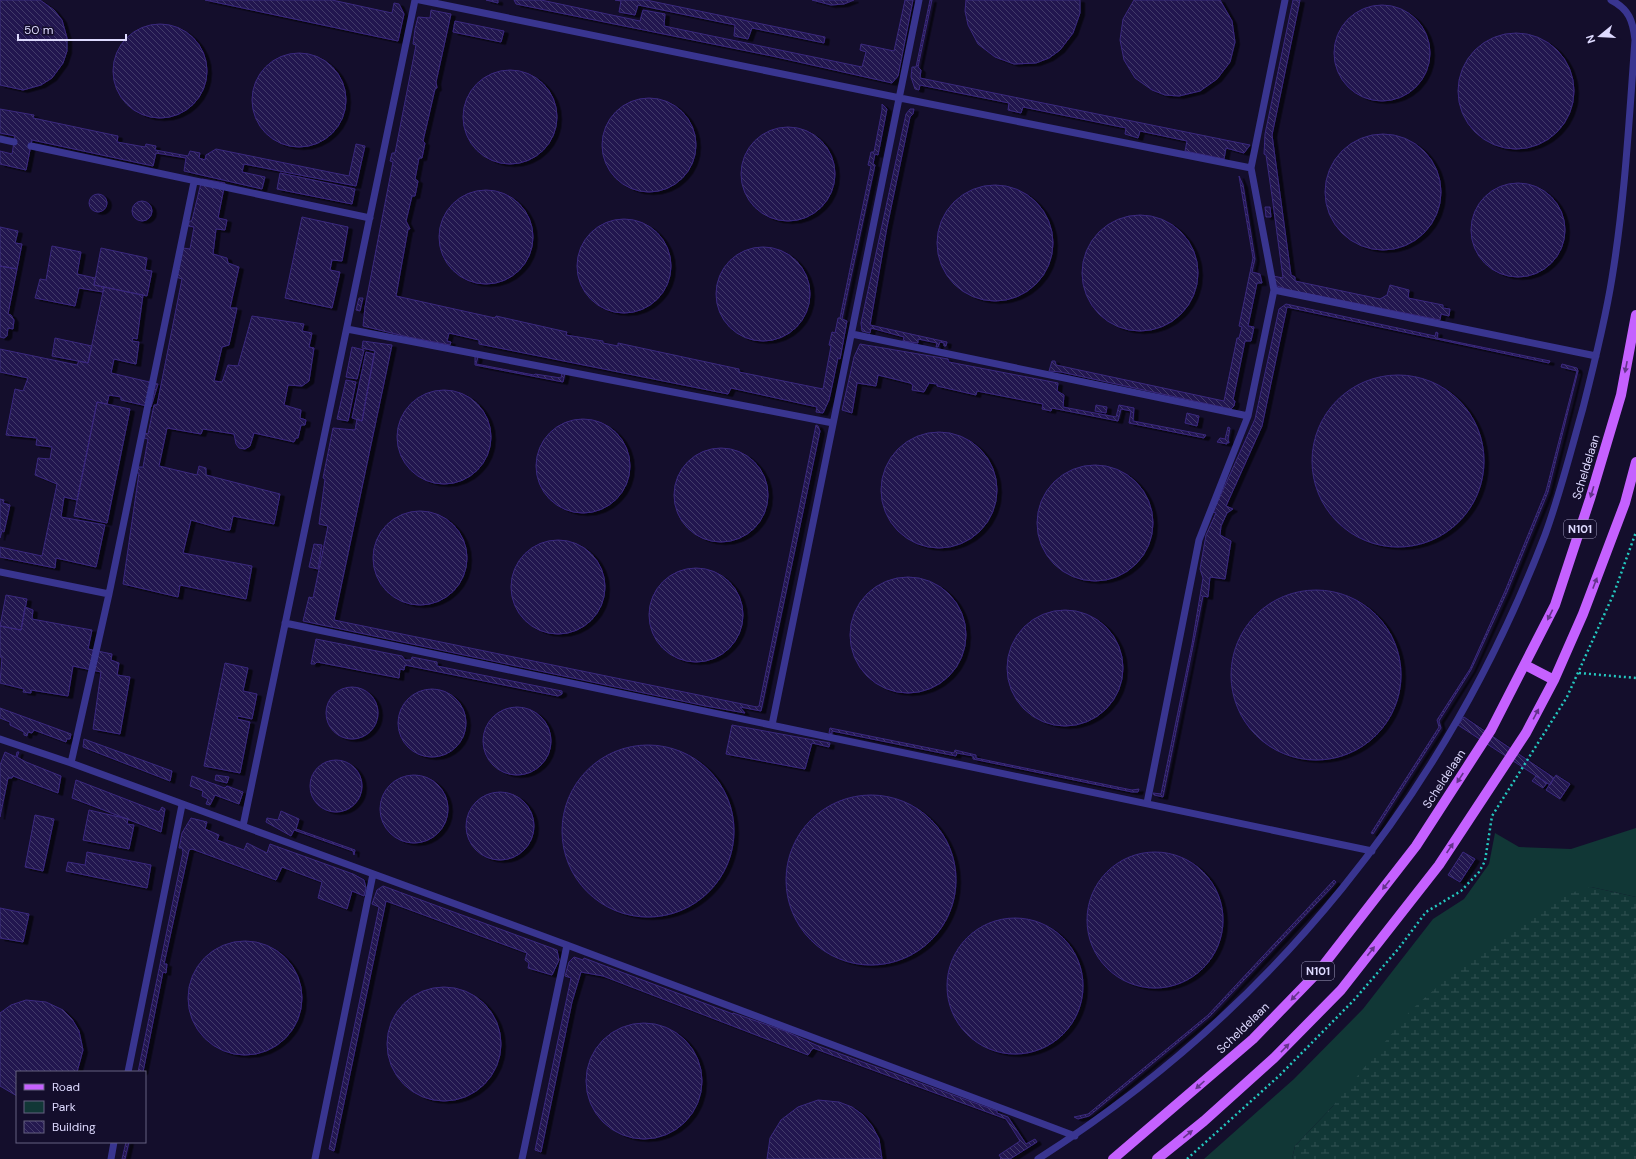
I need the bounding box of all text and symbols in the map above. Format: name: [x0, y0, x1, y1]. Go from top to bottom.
scale bar: [18, 16, 126, 42]
north arrow: [1580, 16, 1620, 56]
text: 50 m: [24, 22, 53, 38]
text: N: [1583, 33, 1598, 45]
one-way arrow: [1623, 361, 1629, 373]
street label: Scheldelaan: [1569, 432, 1604, 501]
one-way arrow: [1589, 487, 1595, 499]
road number: N101: [1564, 520, 1596, 538]
one-way arrow: [1592, 577, 1598, 589]
one-way arrow: [1547, 609, 1553, 621]
one-way arrow: [1533, 709, 1539, 720]
street label: Scheldelaan: [1419, 746, 1469, 812]
one-way arrow: [1456, 773, 1464, 783]
one-way arrow: [1446, 843, 1454, 853]
one-way arrow: [1381, 879, 1390, 890]
one-way arrow: [1367, 946, 1375, 957]
road number: N101: [1302, 962, 1334, 980]
one-way arrow: [1290, 991, 1299, 1001]
street label: Scheldelaan: [1213, 999, 1273, 1057]
one-way arrow: [1280, 1043, 1289, 1053]
legend: [16, 1071, 146, 1143]
text: Road: [52, 1079, 80, 1095]
one-way arrow: [1195, 1081, 1205, 1090]
text: Park: [52, 1099, 76, 1115]
text: Building: [52, 1119, 96, 1135]
one-way arrow: [1182, 1130, 1193, 1139]

